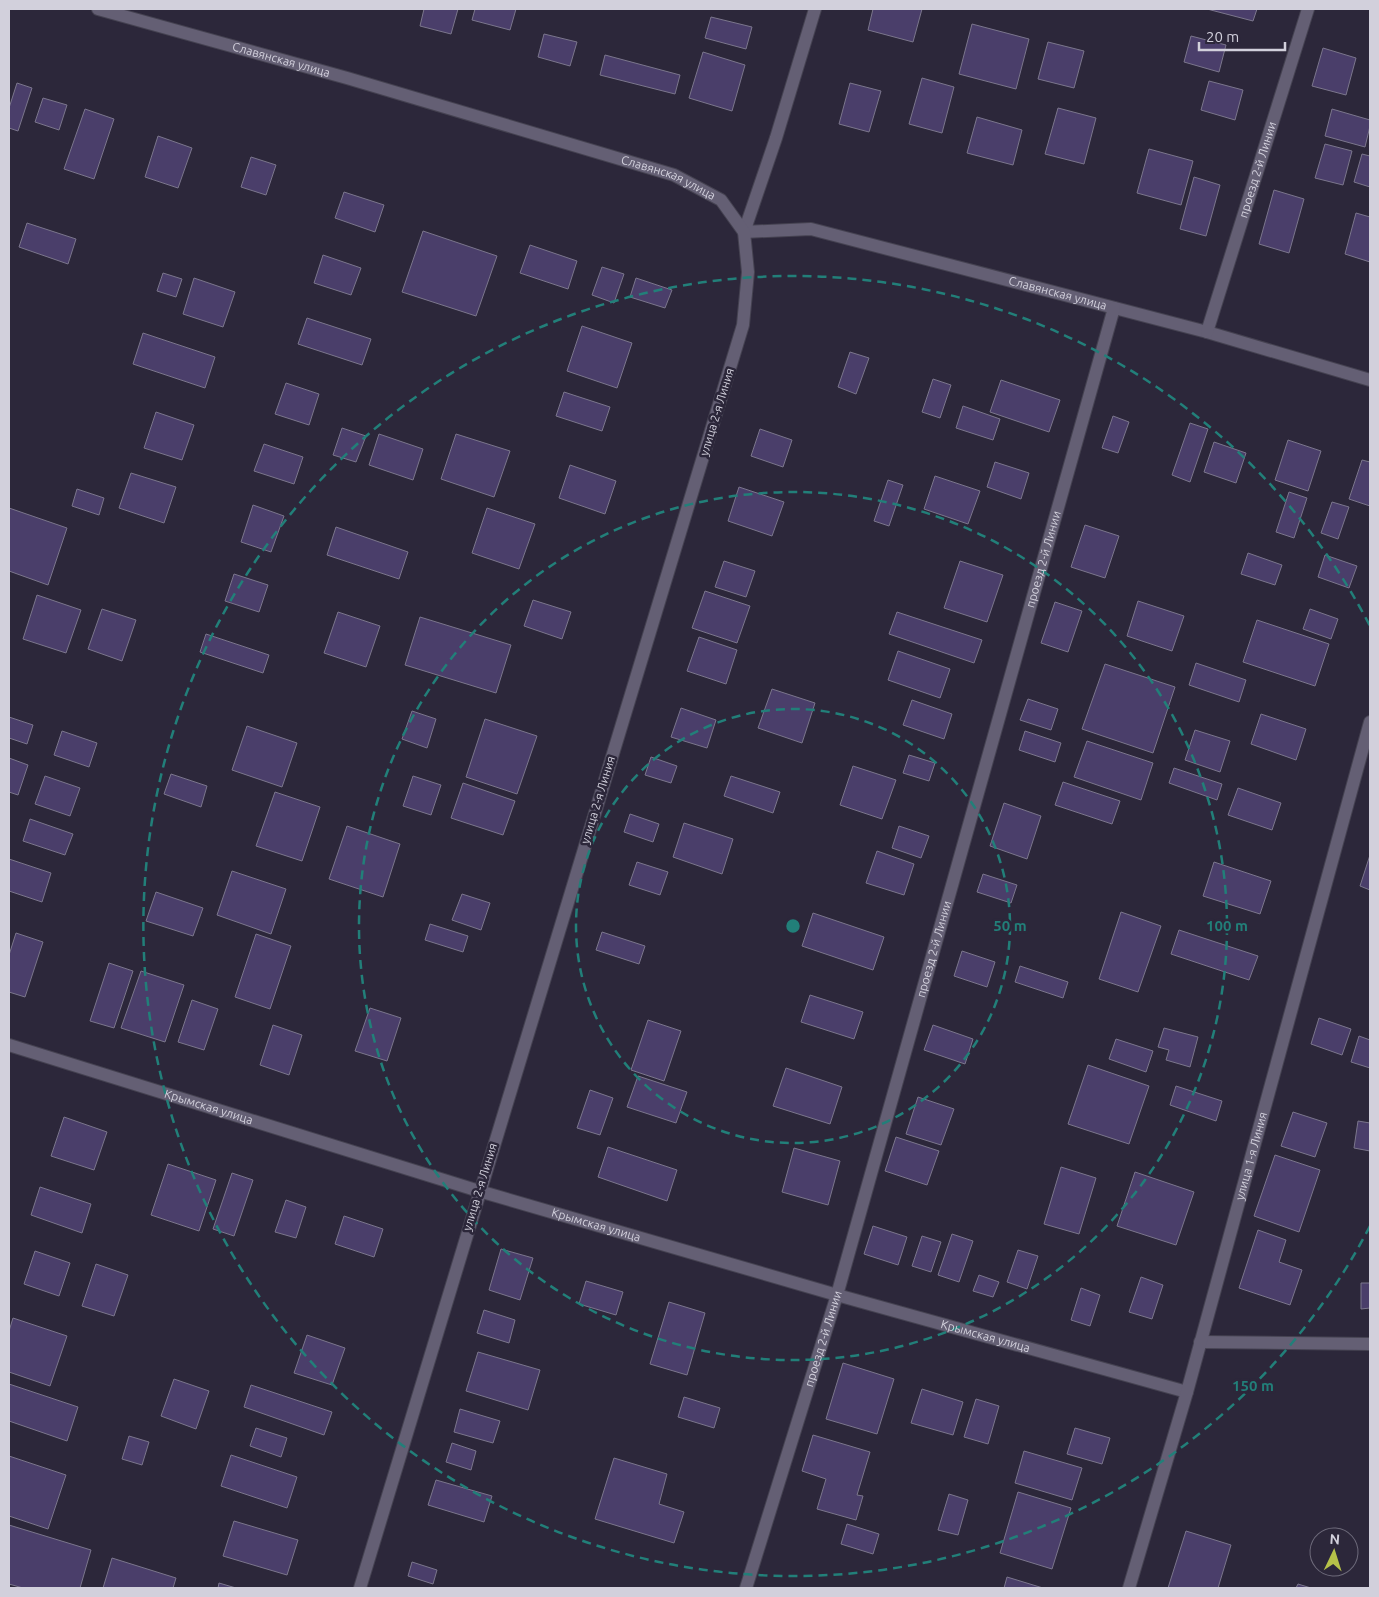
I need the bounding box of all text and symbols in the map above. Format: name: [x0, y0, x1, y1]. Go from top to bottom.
scale bar: [1199, 20, 1285, 52]
text: 20 m: [1206, 28, 1239, 45]
street label: Славянская улица: [231, 40, 332, 79]
street label: проезд 2-й Линии: [1236, 120, 1278, 219]
street label: Славянская улица: [620, 153, 718, 202]
street label: Славянская улица: [1007, 274, 1108, 312]
street label: улица 2-я Линия: [697, 366, 736, 457]
street label: проезд 2-й Линии: [1023, 509, 1063, 609]
street label: улица 2-я Линия: [578, 754, 617, 845]
street label: проезд 2-й Линии: [914, 899, 953, 999]
centre of rings: [784, 917, 802, 935]
text: 50 m: [993, 917, 1027, 934]
text: 100 m: [1206, 917, 1248, 934]
street label: Крымская улица: [163, 1087, 255, 1126]
street label: улица 1-я Линия: [1233, 1110, 1269, 1202]
street label: улица 2-я Линия: [460, 1141, 499, 1232]
street label: Крымская улица: [550, 1205, 642, 1244]
street label: проезд 2-й Линии: [802, 1289, 844, 1388]
street label: Крымская улица: [939, 1317, 1032, 1354]
text: 150 m: [1232, 1377, 1274, 1394]
north arrow: [1309, 1527, 1359, 1577]
text: N: [1329, 1531, 1341, 1547]

